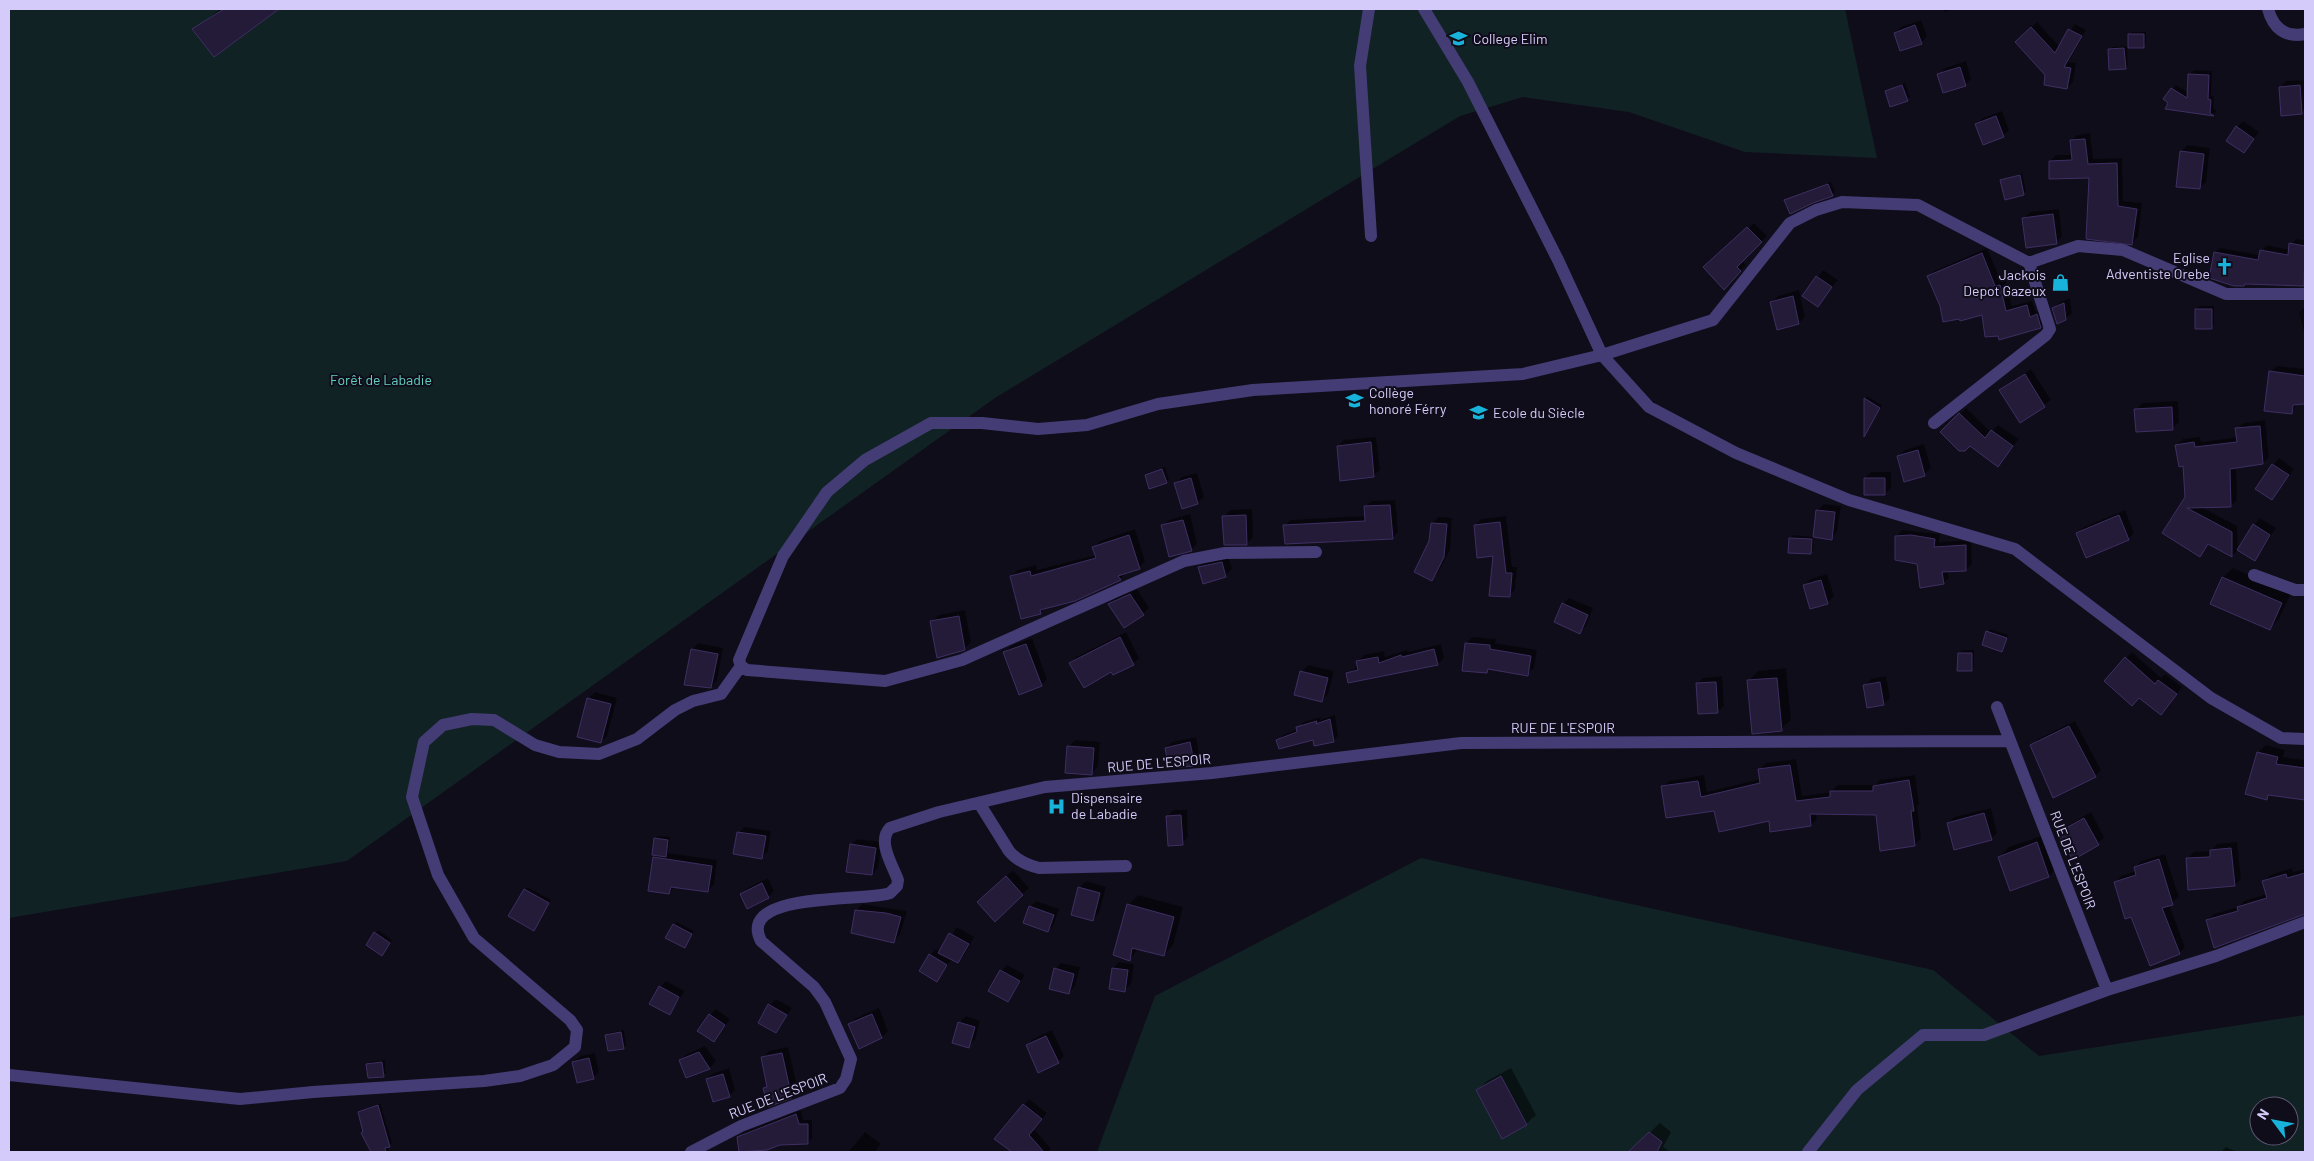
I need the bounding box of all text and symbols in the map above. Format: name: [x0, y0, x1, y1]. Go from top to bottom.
school or university icon: College Elim: [1449, 29, 1469, 49]
place label: College Elim: [1473, 30, 1548, 47]
place label: Eglise Adventiste Orebe: [2106, 249, 2210, 282]
church icon: Eglise Adventiste Orebe: [2214, 256, 2234, 276]
place label: Jackois Depot Gazeux: [1963, 266, 2046, 299]
shop icon: Jackois Depot Gazeux: [2050, 273, 2070, 293]
park label: Forêt de Labadie: [330, 371, 432, 388]
place label: Collège honoré Férry: [1369, 384, 1447, 417]
school or university icon: Collège honoré Férry: [1345, 391, 1365, 411]
school or university icon: Ecole du Siècle: [1469, 403, 1489, 423]
place label: Ecole du Siècle: [1493, 404, 1585, 421]
street label: RUE DE L'ESPOIR: [1511, 719, 1615, 736]
street label: RUE DE L'ESPOIR: [1106, 750, 1211, 775]
place label: Dispensaire de Labadie: [1071, 789, 1143, 822]
hospital icon: Dispensaire de Labadie: [1047, 796, 1067, 816]
street label: RUE DE L'ESPOIR: [2047, 808, 2100, 911]
street label: RUE DE L'ESPOIR: [726, 1069, 829, 1122]
north arrow: [2249, 1096, 2299, 1146]
text: N: [2253, 1105, 2272, 1122]

